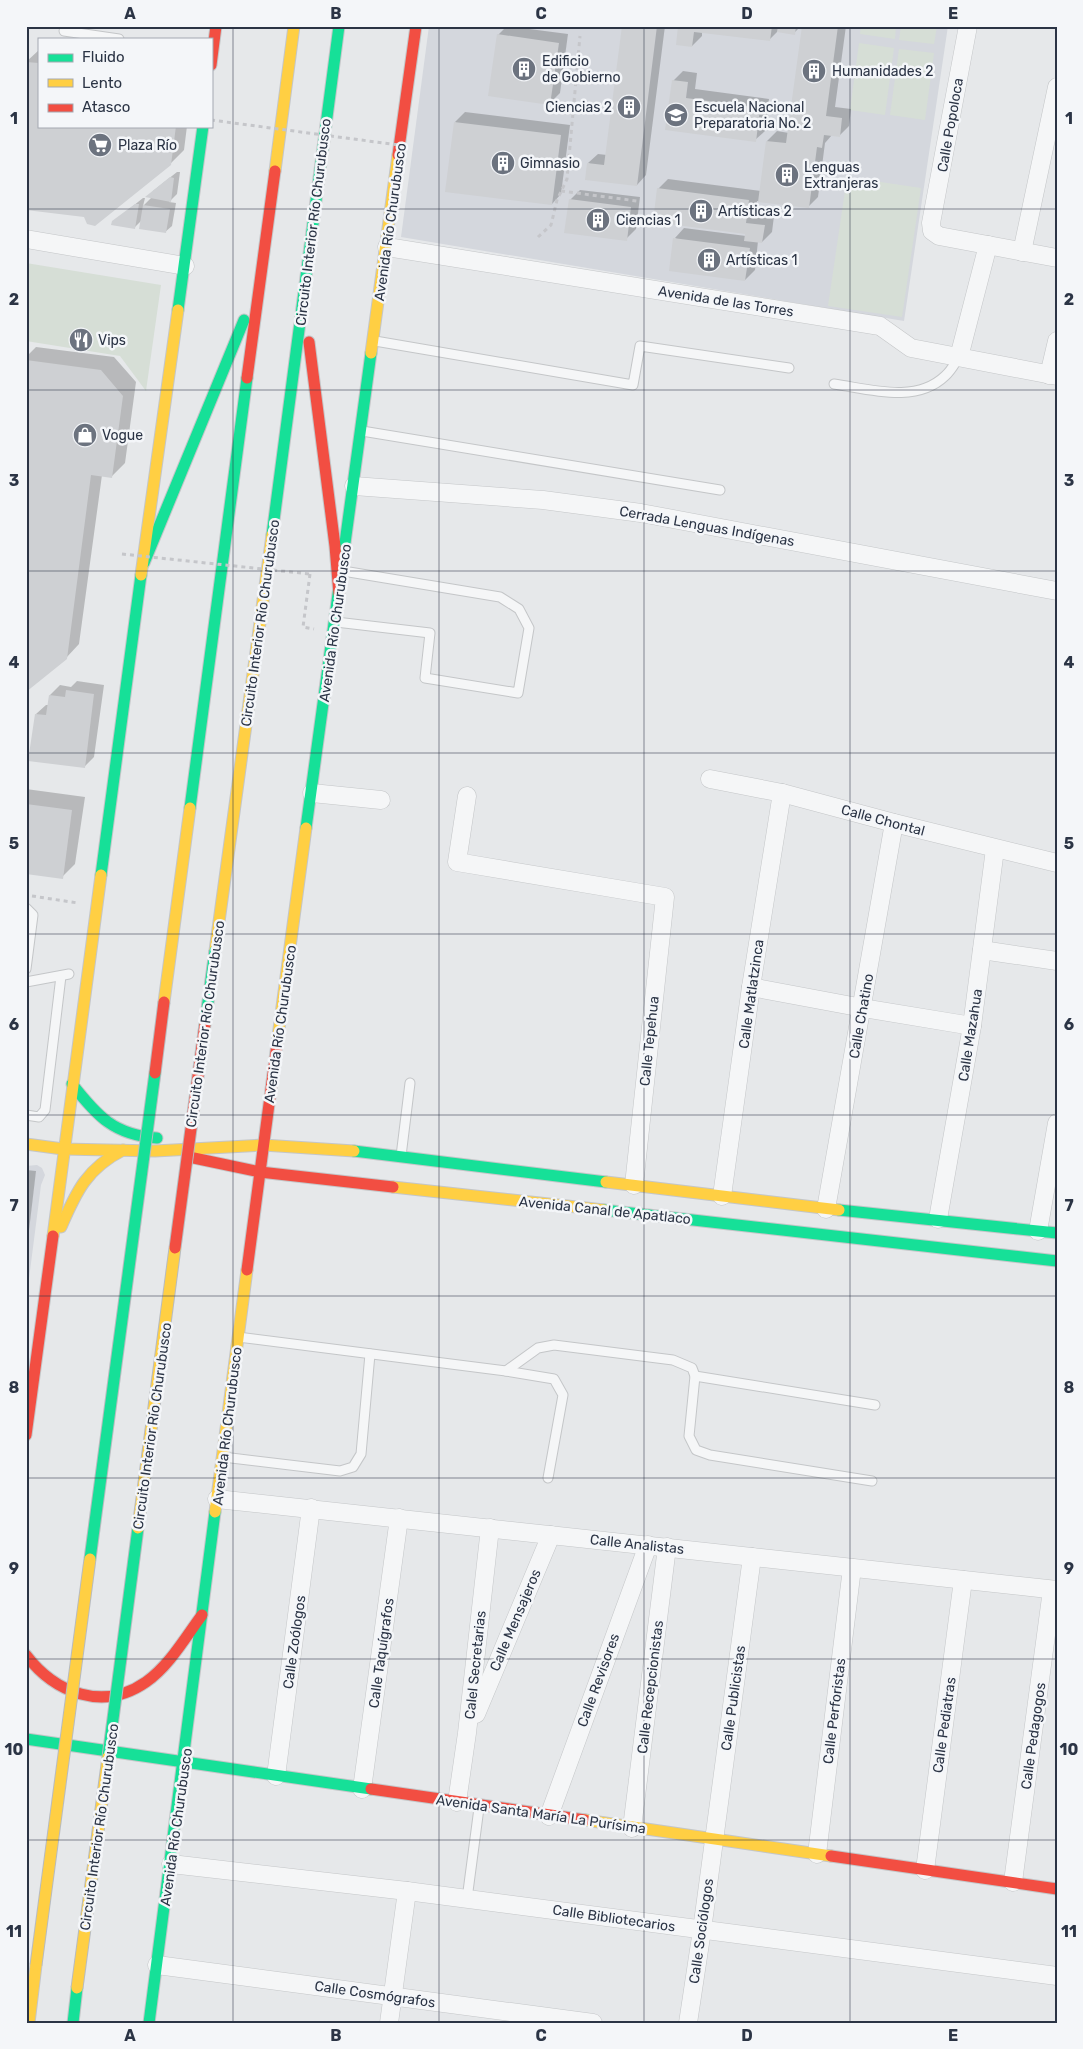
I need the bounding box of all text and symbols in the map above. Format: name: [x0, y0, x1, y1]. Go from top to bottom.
text: A: [124, 4, 136, 23]
text: B: [330, 4, 342, 23]
text: C: [535, 4, 547, 23]
text: D: [741, 4, 753, 23]
text: E: [948, 4, 958, 23]
legend: [38, 38, 212, 128]
text: Fluido: [82, 48, 125, 66]
place label: Edificio de Gobierno: [542, 53, 621, 86]
building icon: Edificio de Gobierno: [511, 56, 537, 82]
building icon: Humanidades 2: [801, 58, 827, 84]
place label: Humanidades 2: [832, 63, 934, 80]
text: Lento: [82, 74, 122, 92]
street label: Calle Popoloca: [934, 77, 967, 174]
building icon: Ciencias 2: [616, 94, 642, 120]
text: Atasco: [82, 98, 130, 116]
place label: Ciencias 2: [545, 99, 612, 116]
place label: Escuela Nacional Preparatoria No. 2: [694, 99, 811, 132]
school or university icon: Escuela Nacional Preparatoria No. 2: [663, 102, 689, 128]
text: 1: [10, 109, 18, 128]
text: 1: [1065, 109, 1073, 128]
street label: Circuito Interior Río Churubusco: [292, 117, 335, 327]
supermarket icon: Plaza Río: [87, 132, 113, 158]
place label: Plaza Río: [118, 137, 177, 154]
street label: Avenida Río Churubusco: [371, 142, 410, 302]
building icon: Gimnasio: [490, 150, 516, 176]
place label: Gimnasio: [520, 155, 580, 172]
place label: Lenguas Extranjeras: [804, 159, 878, 192]
building icon: Lenguas Extranjeras: [774, 162, 800, 188]
building icon: Artísticas 2: [688, 198, 714, 224]
place label: Artísticas 2: [718, 203, 792, 220]
building icon: Ciencias 1: [585, 207, 611, 233]
place label: Ciencias 1: [616, 212, 680, 229]
building icon: Artísticas 1: [696, 247, 722, 273]
place label: Artísticas 1: [726, 252, 798, 269]
street label: Avenida de las Torres: [657, 282, 795, 321]
text: 2: [9, 290, 19, 309]
text: 2: [1064, 290, 1074, 309]
restaurant icon: Vips: [68, 327, 94, 353]
place label: Vips: [98, 332, 126, 349]
shop icon: Vogue: [72, 422, 98, 448]
place label: Vogue: [102, 427, 143, 444]
text: 3: [9, 471, 19, 490]
text: 3: [1064, 471, 1074, 490]
street label: Cerrada Lenguas Indígenas: [618, 503, 796, 550]
street label: Circuito Interior Río Churubusco: [238, 519, 283, 728]
street label: Avenida Río Churubusco: [316, 543, 355, 703]
text: 4: [9, 653, 20, 672]
text: 4: [1064, 653, 1075, 672]
street label: Calle Chontal: [839, 801, 927, 840]
text: 5: [9, 834, 19, 853]
text: 5: [1064, 834, 1074, 853]
street label: Circuito Interior Río Churubusco: [183, 920, 228, 1129]
street label: Calle Matlatzinca: [735, 938, 768, 1050]
street label: Avenida Río Churubusco: [261, 944, 300, 1104]
street label: Calle Chatino: [846, 972, 877, 1060]
street label: Calle Mazahua: [955, 988, 986, 1083]
street label: Calle Tepehua: [636, 995, 663, 1087]
text: 6: [9, 1015, 19, 1034]
text: 6: [1064, 1015, 1074, 1034]
street label: Avenida Canal de Apatlaco: [518, 1193, 692, 1228]
text: 7: [9, 1196, 19, 1215]
text: 7: [1064, 1196, 1074, 1215]
street label: Circuito Interior Río Churubusco: [130, 1322, 175, 1531]
street label: Avenida Río Churubusco: [209, 1346, 246, 1506]
text: 8: [9, 1378, 20, 1397]
text: 8: [1064, 1378, 1075, 1397]
street label: Calle Analistas: [589, 1531, 685, 1558]
text: 9: [9, 1559, 19, 1578]
text: 9: [1064, 1559, 1074, 1578]
street label: Calle Mensajeros: [486, 1567, 545, 1674]
street label: Calle Zoólogos: [280, 1594, 309, 1690]
street label: Calle Taquígrafos: [365, 1597, 398, 1709]
street label: Calel Secretarias: [461, 1610, 490, 1720]
street label: Calle Recepcionistas: [634, 1619, 667, 1755]
street label: Calle Revisores: [574, 1631, 623, 1729]
street label: Calle Publicistas: [718, 1644, 749, 1752]
street label: Calle Perforistas: [820, 1657, 849, 1765]
street label: Calle Pediatras: [929, 1676, 960, 1774]
street label: Calle Pedagogos: [1018, 1681, 1049, 1791]
street label: Circuito Interior Río Churubusco: [77, 1723, 122, 1932]
text: 10: [5, 1740, 24, 1759]
text: 10: [1060, 1740, 1079, 1759]
street label: Avenida Río Churubusco: [157, 1747, 196, 1907]
street label: Avenida Santa María La Purísima: [435, 1791, 647, 1838]
street label: Calle Sociólogos: [686, 1877, 717, 1985]
street label: Calle Bibliotecarios: [552, 1901, 676, 1936]
text: 11: [6, 1922, 22, 1941]
text: 11: [1061, 1922, 1077, 1941]
street label: Calle Cosmógrafos: [313, 1978, 436, 2011]
text: A: [124, 2026, 136, 2045]
text: B: [330, 2026, 342, 2045]
text: C: [535, 2026, 547, 2045]
text: D: [741, 2026, 753, 2045]
text: E: [948, 2026, 958, 2045]

